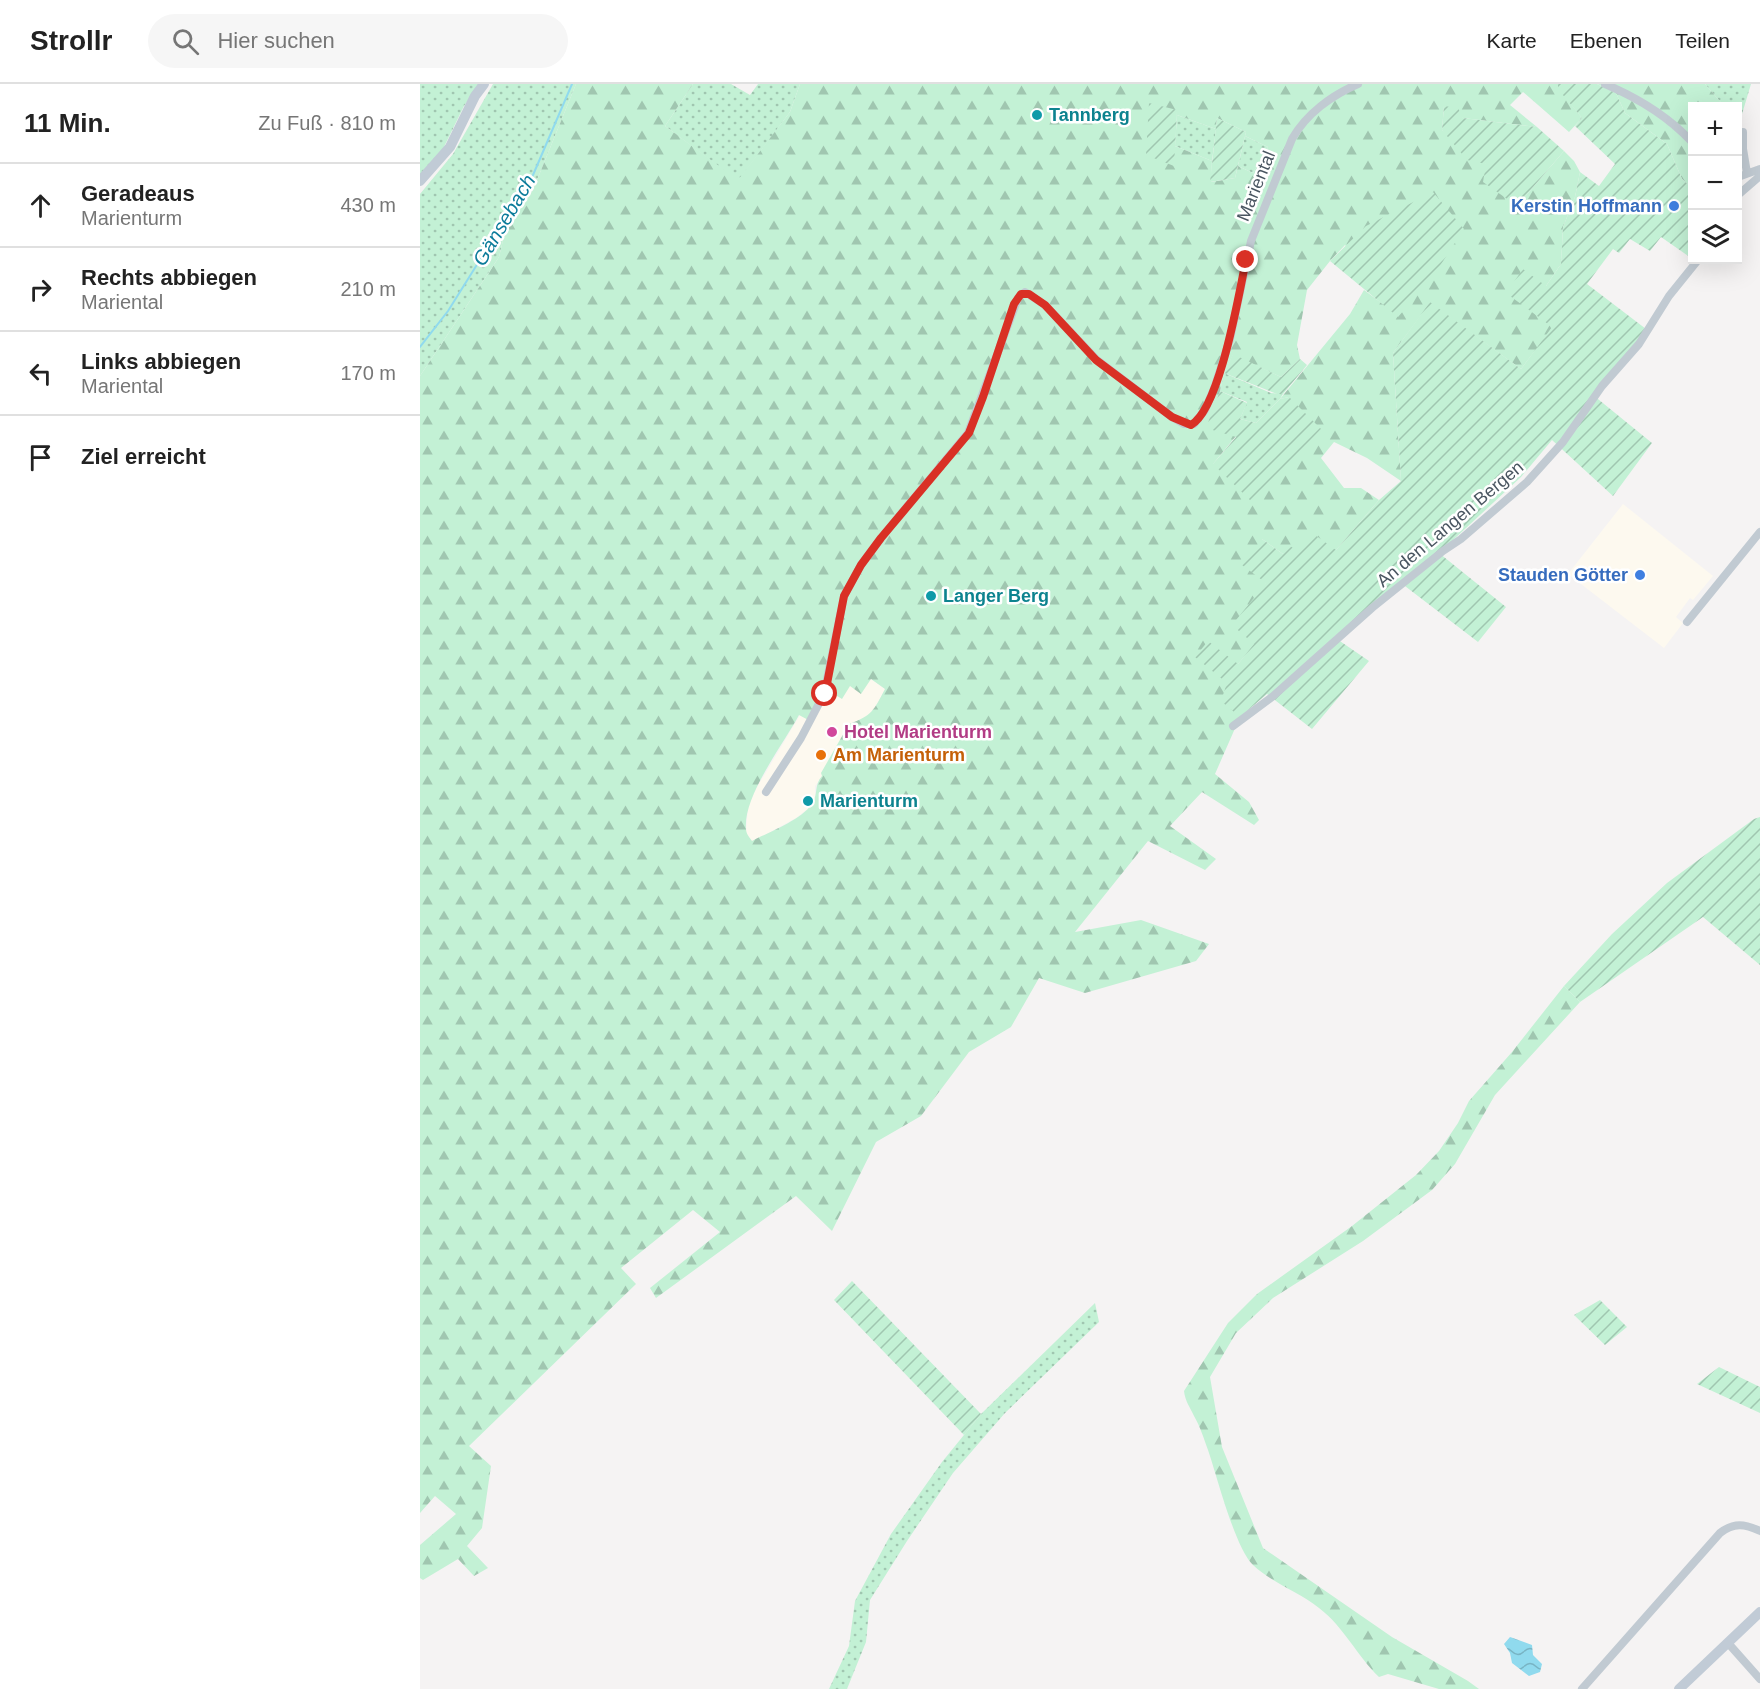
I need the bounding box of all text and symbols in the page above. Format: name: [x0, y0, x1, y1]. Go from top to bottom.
search box: [148, 14, 568, 68]
text: Strollr: [30, 25, 112, 56]
icon: search: [169, 25, 202, 58]
text: Hier suchen: [217, 28, 335, 53]
text: Karte: [1487, 29, 1537, 52]
text: Ebenen: [1570, 29, 1642, 52]
text: Teilen: [1675, 29, 1730, 52]
map controls: [1688, 102, 1742, 264]
button: +: [1688, 102, 1742, 156]
place label: Tannberg: [1049, 105, 1130, 125]
text: 11 Min.: [24, 108, 111, 138]
marker: Tannberg: [1030, 108, 1044, 122]
text: Zu Fuß · 810 m: [258, 112, 396, 134]
street label: Mariental: [1233, 148, 1279, 224]
button: −: [1688, 156, 1742, 210]
water label: Gänsebach: [468, 170, 540, 270]
text: Geradeaus: [81, 181, 195, 206]
icon: ahead: [24, 189, 57, 222]
text: 430 m: [340, 194, 396, 216]
place label: Kerstin Hoffmann: [1511, 196, 1662, 216]
marker: Kerstin Hoffmann: [1667, 199, 1681, 213]
text: Marienturm: [81, 207, 182, 229]
button: layers: [1688, 210, 1742, 264]
route end: [1232, 246, 1258, 272]
text: Rechts abbiegen: [81, 265, 257, 290]
icon: right: [24, 273, 57, 306]
text: 210 m: [340, 278, 396, 300]
text: Mariental: [81, 291, 163, 313]
text: Links abbiegen: [81, 349, 241, 374]
icon: left: [24, 357, 57, 390]
text: 170 m: [340, 362, 396, 384]
text: Mariental: [81, 375, 163, 397]
icon: arrive: [24, 441, 57, 474]
text: Ziel erreicht: [81, 444, 206, 469]
street label: An den Langen Bergen: [1373, 457, 1527, 591]
place label: Stauden Götter: [1498, 565, 1628, 585]
marker: Stauden Götter: [1633, 568, 1647, 582]
place label: Langer Berg: [943, 586, 1049, 606]
marker: Langer Berg: [924, 589, 938, 603]
route start: [811, 680, 837, 706]
place label: Hotel Marienturm: [844, 722, 992, 742]
marker: Hotel Marienturm: [825, 725, 839, 739]
place label: Am Marienturm: [833, 745, 965, 765]
marker: Am Marienturm: [814, 748, 828, 762]
place label: Marienturm: [820, 791, 918, 811]
marker: Marienturm: [801, 794, 815, 808]

